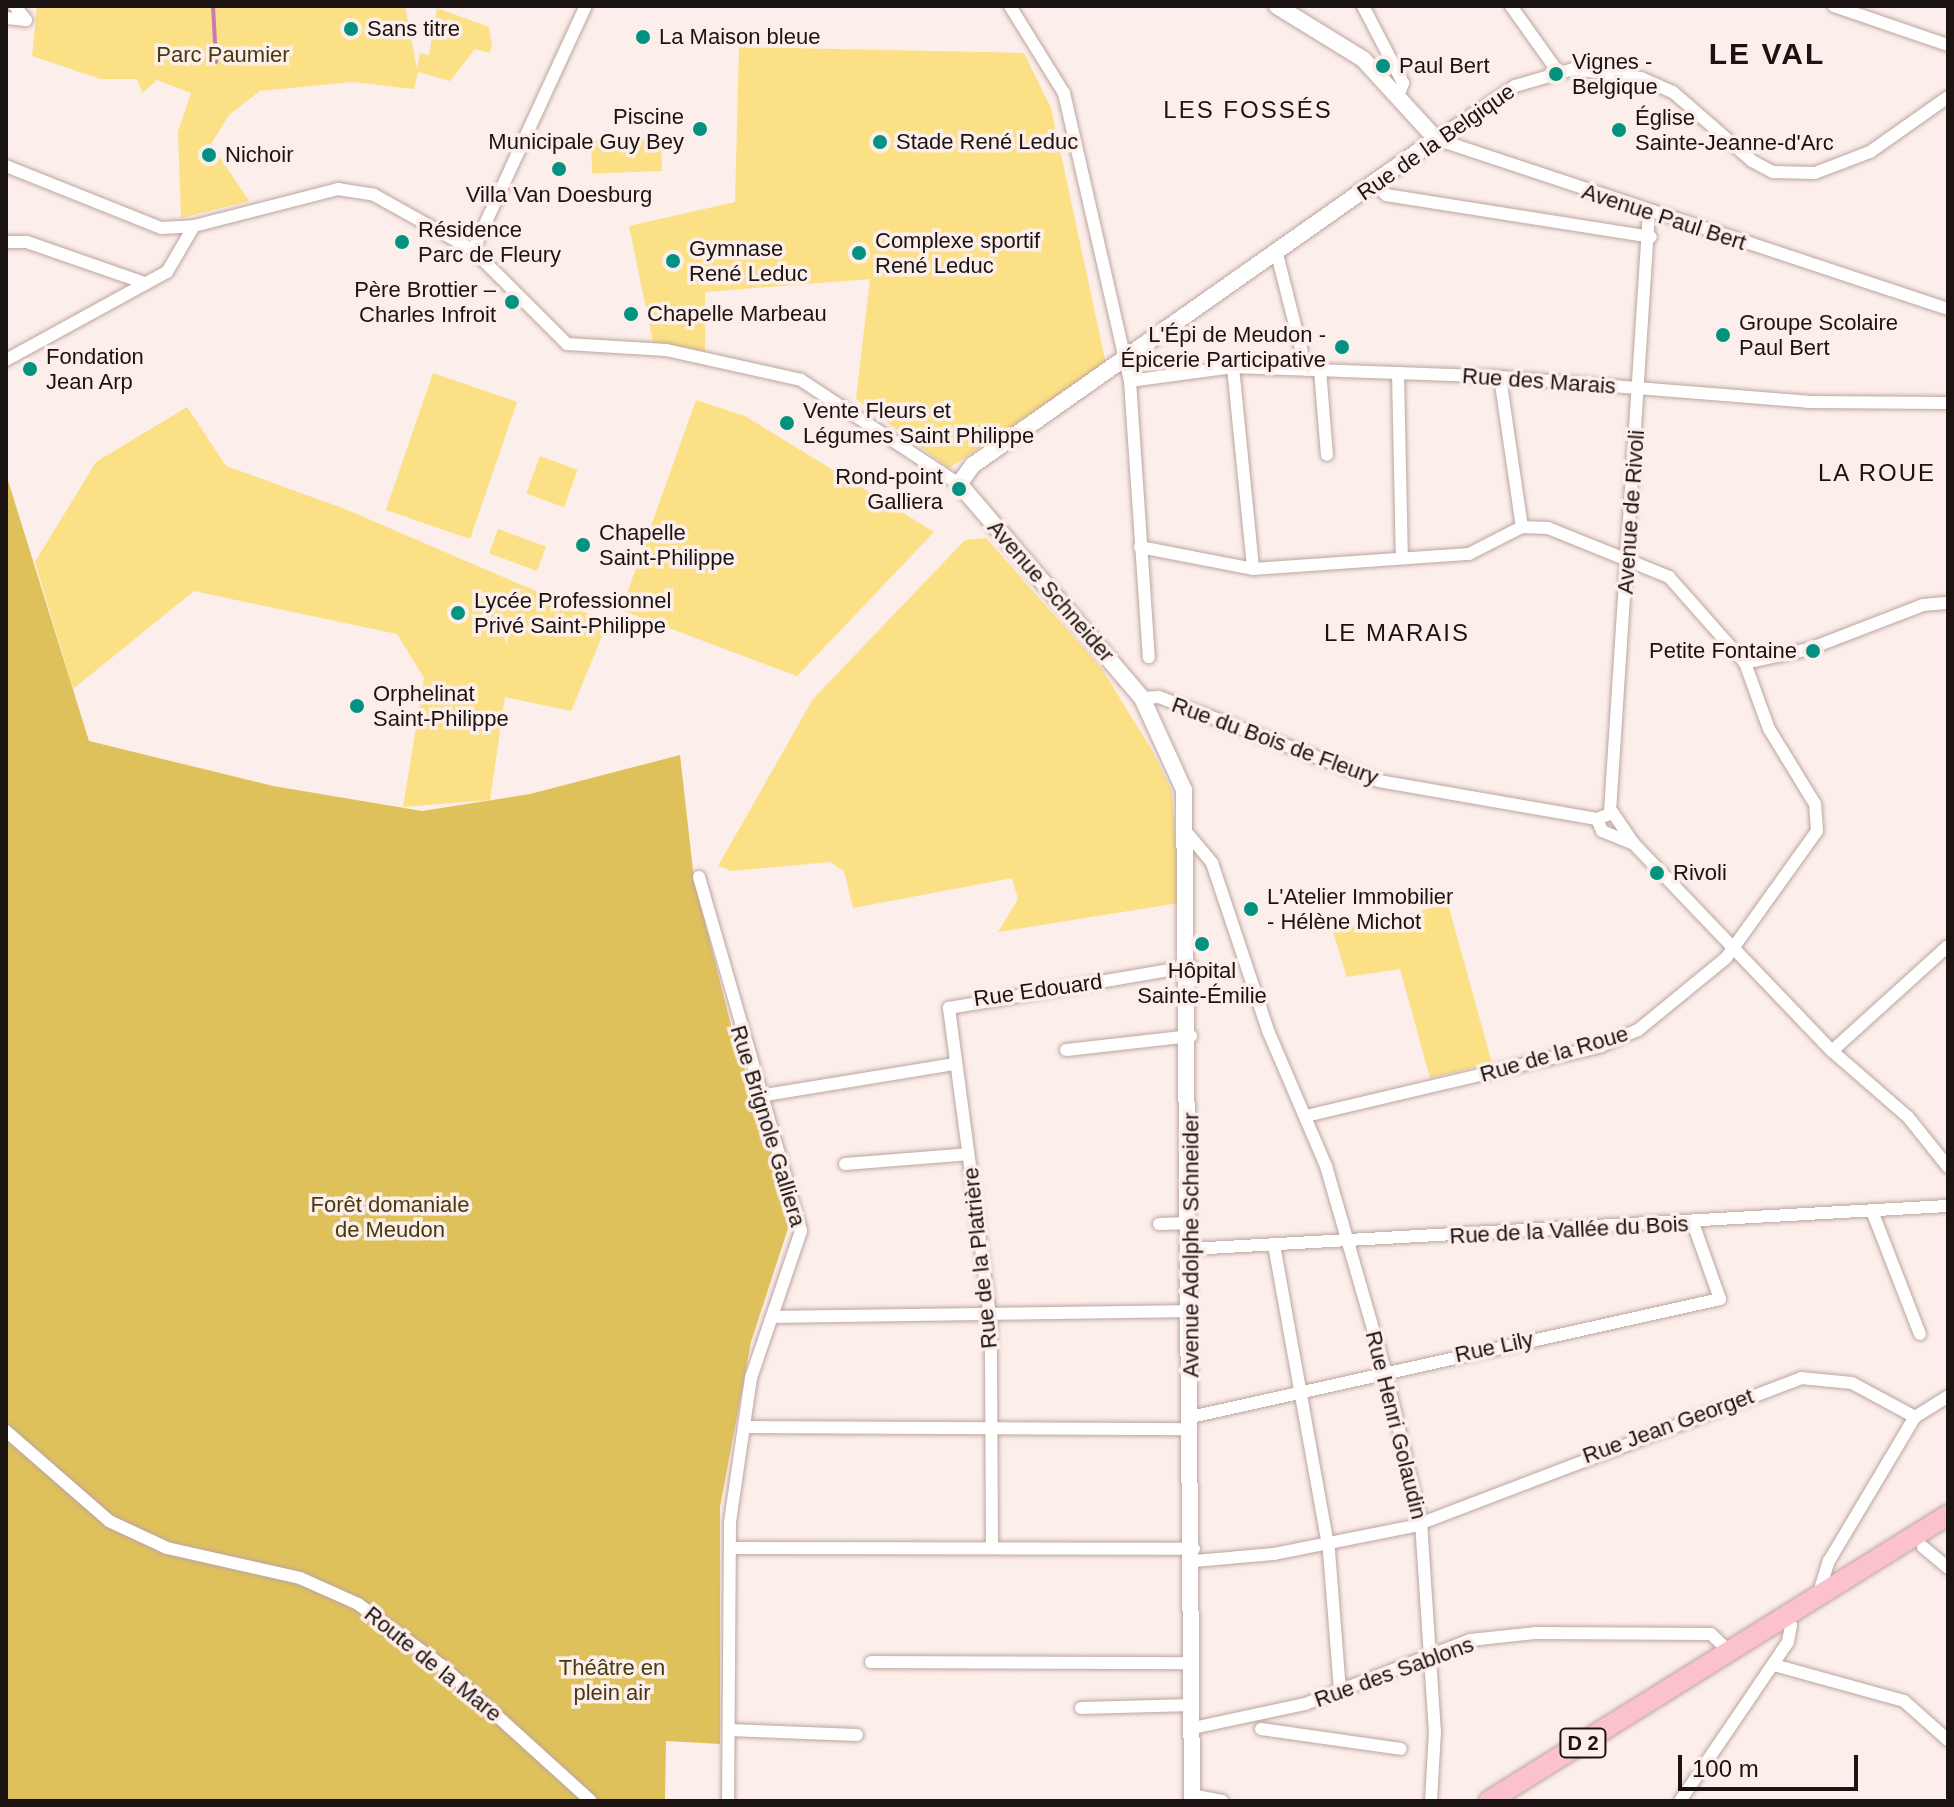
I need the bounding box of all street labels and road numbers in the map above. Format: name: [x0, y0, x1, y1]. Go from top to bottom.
street label: Rue de la Belgique: [1352, 78, 1520, 206]
street label: Avenue Paul Bert: [1579, 178, 1749, 256]
street label: Rue des Marais: [1461, 362, 1617, 400]
street label: Avenue de Rivoli: [1612, 429, 1650, 595]
street label: Avenue Schneider: [982, 515, 1120, 667]
street label: Rue du Bois de Fleury: [1168, 691, 1382, 791]
street label: Rue Edouard: [972, 968, 1104, 1012]
street label: Rue de la Roue: [1477, 1020, 1631, 1088]
street label: Rue Brignole Galliera: [725, 1022, 811, 1230]
street label: Avenue Adolphe Schneider: [1178, 1112, 1204, 1378]
street label: Rue de la Platrière: [957, 1166, 1003, 1350]
street label: Rue de la Vallée du Bois: [1449, 1211, 1689, 1249]
street label: Rue Lily: [1452, 1326, 1536, 1368]
street label: Rue Henri Golaudin: [1360, 1328, 1432, 1522]
street label: Rue Jean Georget: [1579, 1383, 1757, 1469]
street label: Route de la Mare: [359, 1601, 507, 1727]
street label: Rue des Sablons: [1311, 1631, 1477, 1713]
road number: D 2: [1559, 1727, 1607, 1759]

